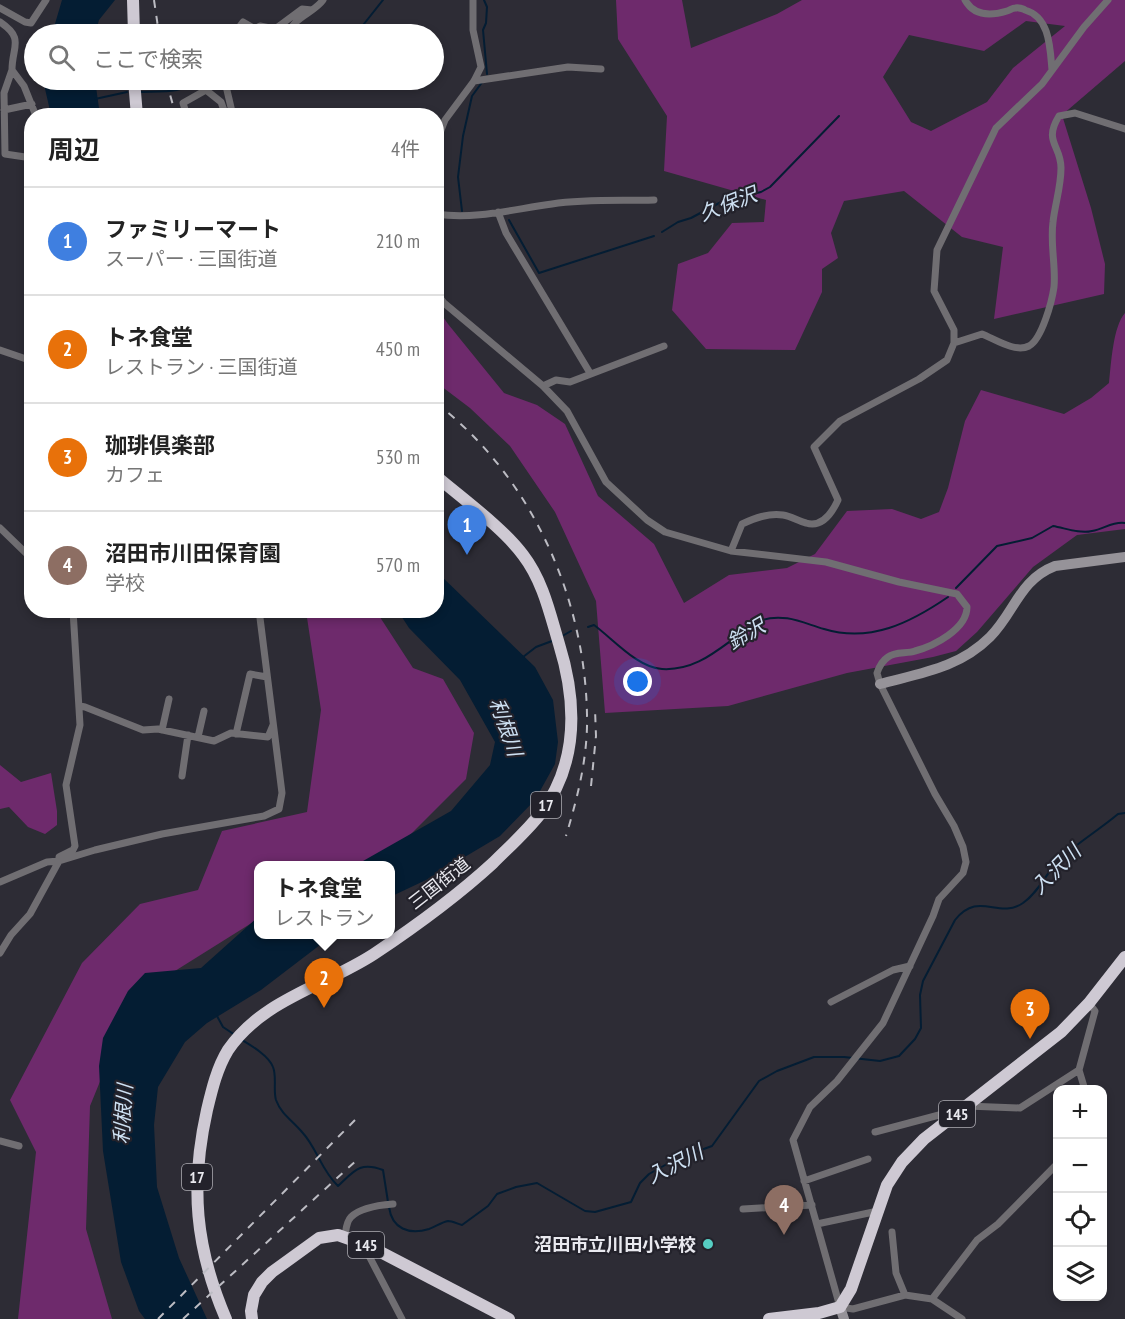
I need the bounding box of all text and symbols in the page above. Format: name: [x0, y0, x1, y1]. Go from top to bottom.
search box: [24, 24, 444, 90]
icon: search: [45, 41, 78, 74]
text: ここで検索: [93, 45, 203, 73]
text: 周辺: [48, 133, 100, 166]
text: 4件: [391, 136, 420, 162]
water label: 久保沢: [695, 180, 763, 227]
text: ファミリーマート: [105, 215, 281, 243]
text: 1: [63, 228, 72, 254]
text: 210 m: [376, 228, 420, 254]
text: スーパー · 三国街道: [105, 246, 278, 272]
text: トネ食堂: [105, 323, 193, 351]
text: 2: [63, 336, 72, 362]
text: 450 m: [376, 336, 420, 362]
text: レストラン · 三国街道: [105, 354, 298, 380]
text: 珈琲倶楽部: [105, 431, 215, 459]
text: 3: [63, 444, 72, 470]
text: 530 m: [376, 444, 420, 470]
text: カフェ: [105, 462, 165, 488]
pin: 1: [448, 506, 486, 555]
text: 沼田市川田保育園: [105, 539, 281, 567]
text: 4: [63, 552, 72, 578]
text: 570 m: [376, 552, 420, 578]
text: 学校: [105, 570, 145, 596]
water label: 鈴沢: [722, 611, 772, 655]
your location: [623, 667, 652, 696]
water label: 利根川: [484, 694, 529, 761]
road number: 17: [531, 792, 561, 818]
water label: 入沢川: [1026, 837, 1088, 899]
street label: 三国街道: [404, 852, 474, 914]
popup: [254, 861, 395, 939]
text: トネ食堂: [275, 874, 363, 902]
text: レストラン: [275, 905, 375, 931]
pin: 2: [304, 958, 344, 1008]
pin: 3: [1010, 990, 1050, 1039]
water label: 利根川: [108, 1081, 138, 1145]
map controls: [1053, 1085, 1107, 1301]
button: +: [1053, 1085, 1107, 1139]
road number: 145: [939, 1101, 975, 1127]
water label: 入沢川: [642, 1138, 709, 1189]
button: −: [1053, 1139, 1107, 1193]
road number: 17: [182, 1164, 212, 1190]
pin: 4: [764, 1186, 804, 1235]
button: locate: [1053, 1193, 1107, 1247]
road number: 145: [348, 1232, 384, 1258]
place label: 沼田市立川田小学校: [534, 1233, 696, 1256]
marker: 沼田市立川田小学校: [701, 1237, 715, 1251]
button: layers: [1053, 1247, 1107, 1301]

